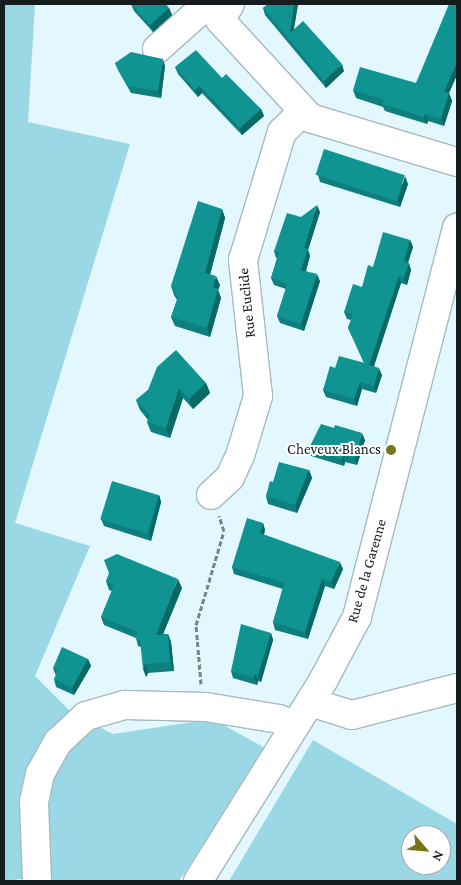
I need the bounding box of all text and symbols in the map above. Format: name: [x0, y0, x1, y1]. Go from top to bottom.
street label: Rue Euclide: [234, 267, 260, 339]
place label: Cheveux Blancs: [287, 441, 381, 459]
marker: Cheveux Blancs: [385, 444, 397, 456]
street label: Rue de la Garenne: [344, 517, 390, 625]
north arrow: [401, 825, 451, 875]
text: N: [429, 848, 448, 864]

